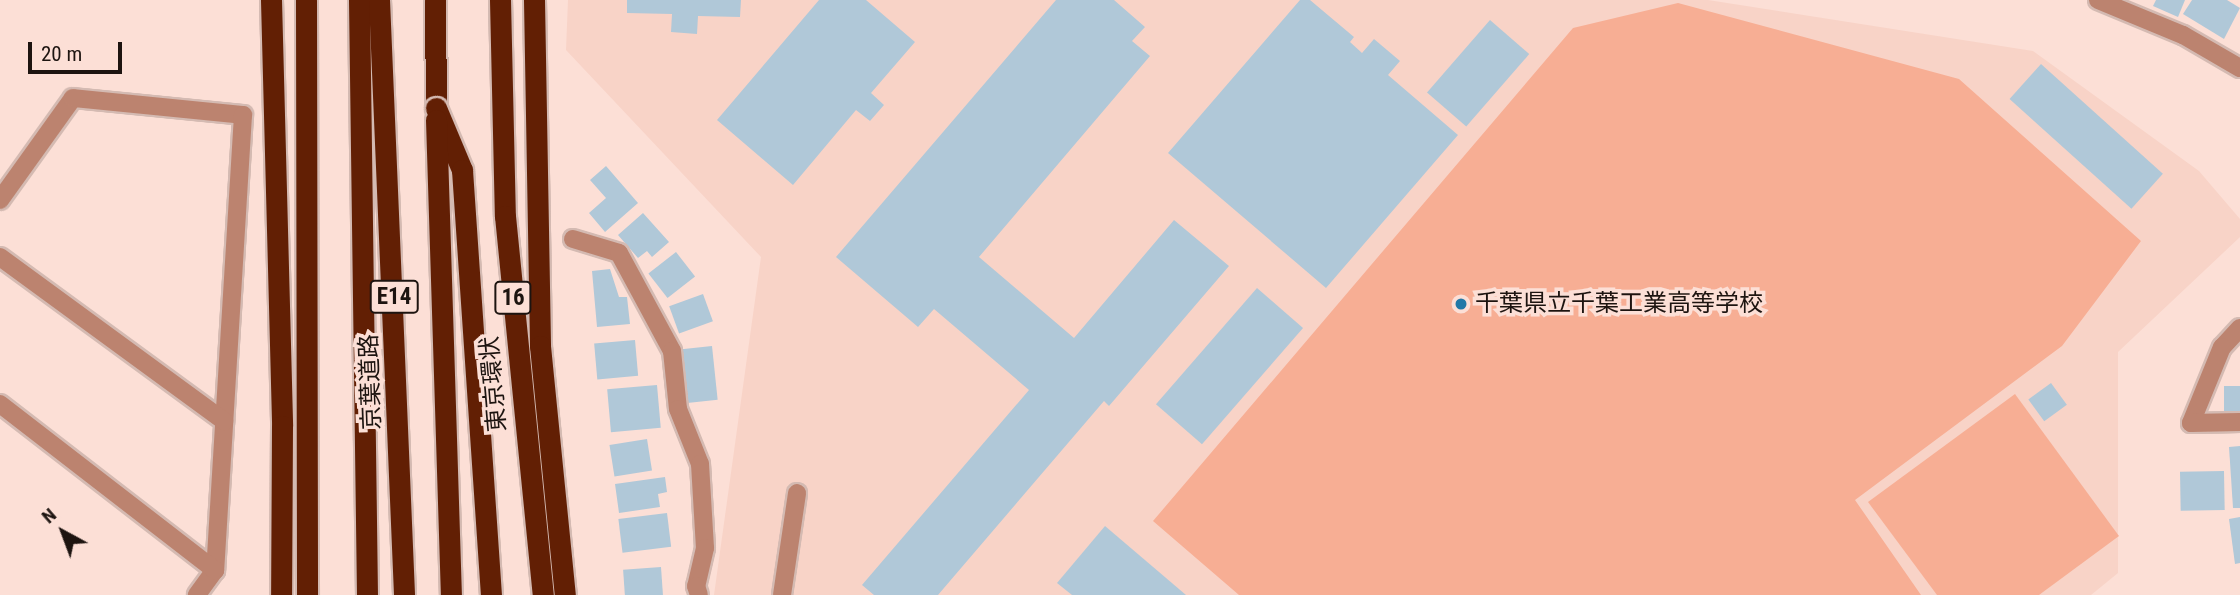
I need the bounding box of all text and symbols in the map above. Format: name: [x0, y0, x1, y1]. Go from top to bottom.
scale bar: [32, 28, 126, 72]
text: 20 m: [41, 42, 82, 66]
road number: E14: [370, 278, 418, 316]
road number: 16: [494, 278, 532, 318]
place label: 千葉県立千葉工業高等学校: [1475, 290, 1763, 318]
marker: 千葉県立千葉工業高等学校: [1453, 296, 1469, 312]
street label: 京葉道路: [355, 334, 387, 430]
street label: 東京環状: [475, 335, 513, 433]
north arrow: [28, 497, 98, 567]
text: N: [37, 503, 61, 528]

